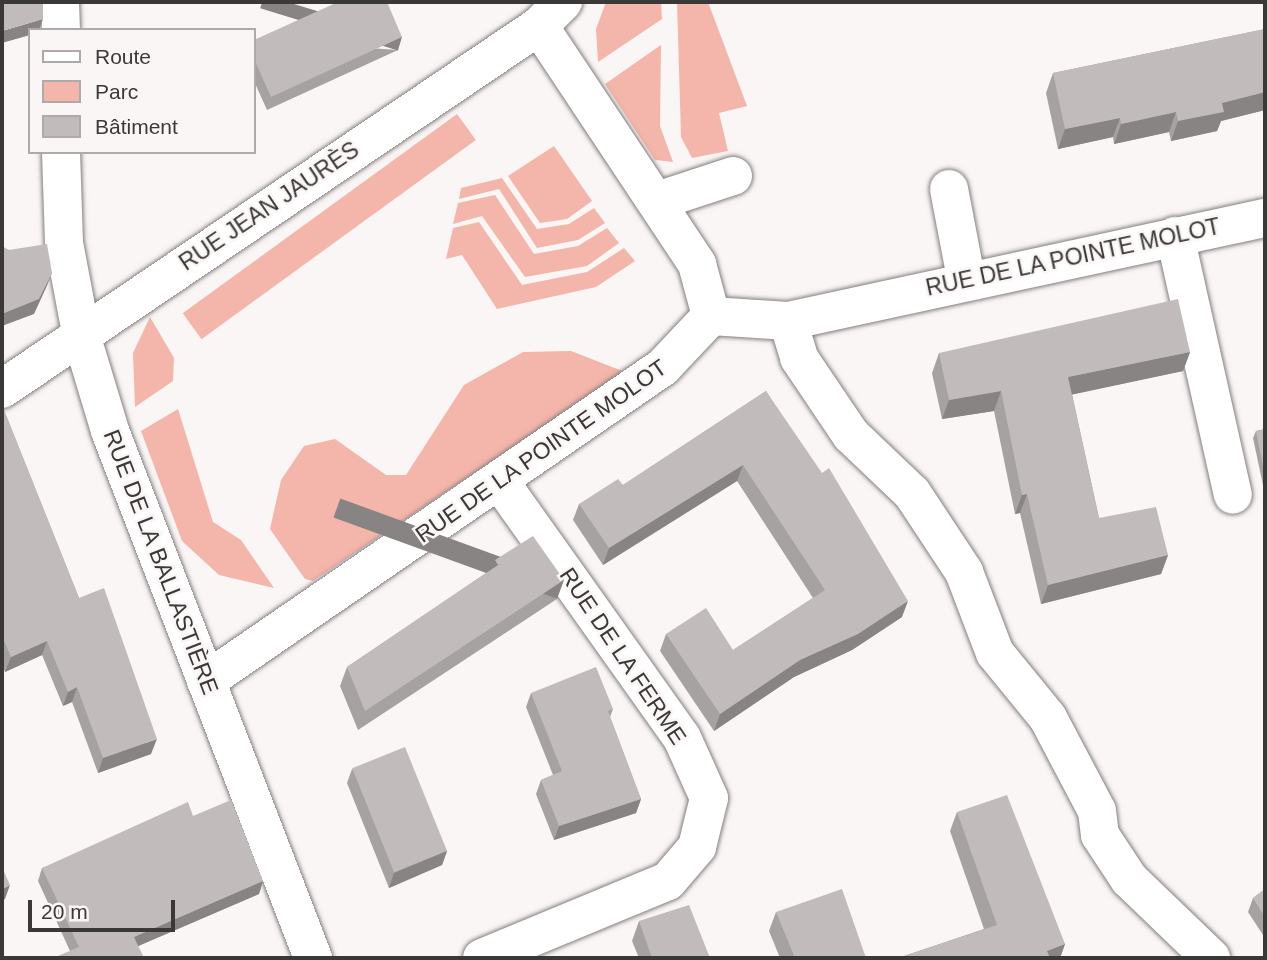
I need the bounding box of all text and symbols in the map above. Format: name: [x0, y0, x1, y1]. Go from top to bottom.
legend: [28, 28, 256, 154]
text: Route: [95, 45, 151, 68]
text: Parc: [95, 80, 138, 103]
text: Bâtiment: [95, 115, 178, 138]
street label: RUE JEAN JAURÈS: [174, 136, 364, 276]
street label: RUE DE LA POINTE MOLOT: [923, 212, 1223, 302]
street label: RUE DE LA POINTE MOLOT: [410, 353, 672, 549]
street label: RUE DE LA BALLASTIÈRE: [97, 425, 225, 699]
street label: RUE DE LA FERME: [553, 562, 693, 750]
scale bar: [32, 886, 178, 930]
text: 20 m: [41, 900, 88, 923]

